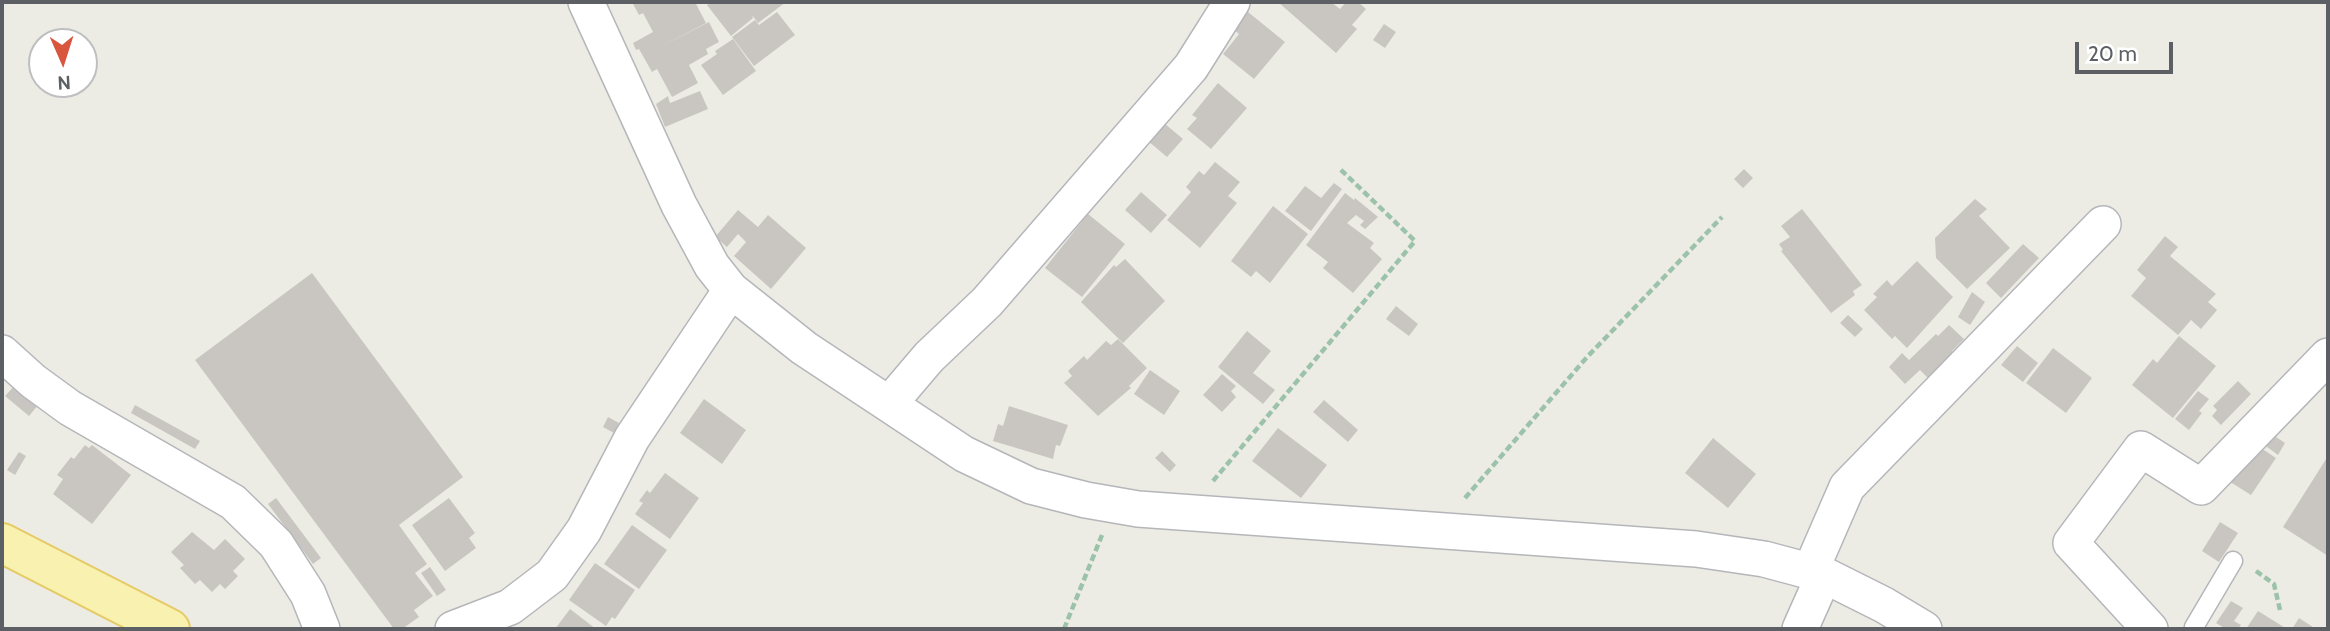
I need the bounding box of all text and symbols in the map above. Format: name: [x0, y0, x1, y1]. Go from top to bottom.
north arrow: [28, 28, 98, 98]
scale bar: [2078, 28, 2176, 72]
text: 20 m: [2088, 41, 2137, 66]
text: N: [57, 71, 71, 94]

